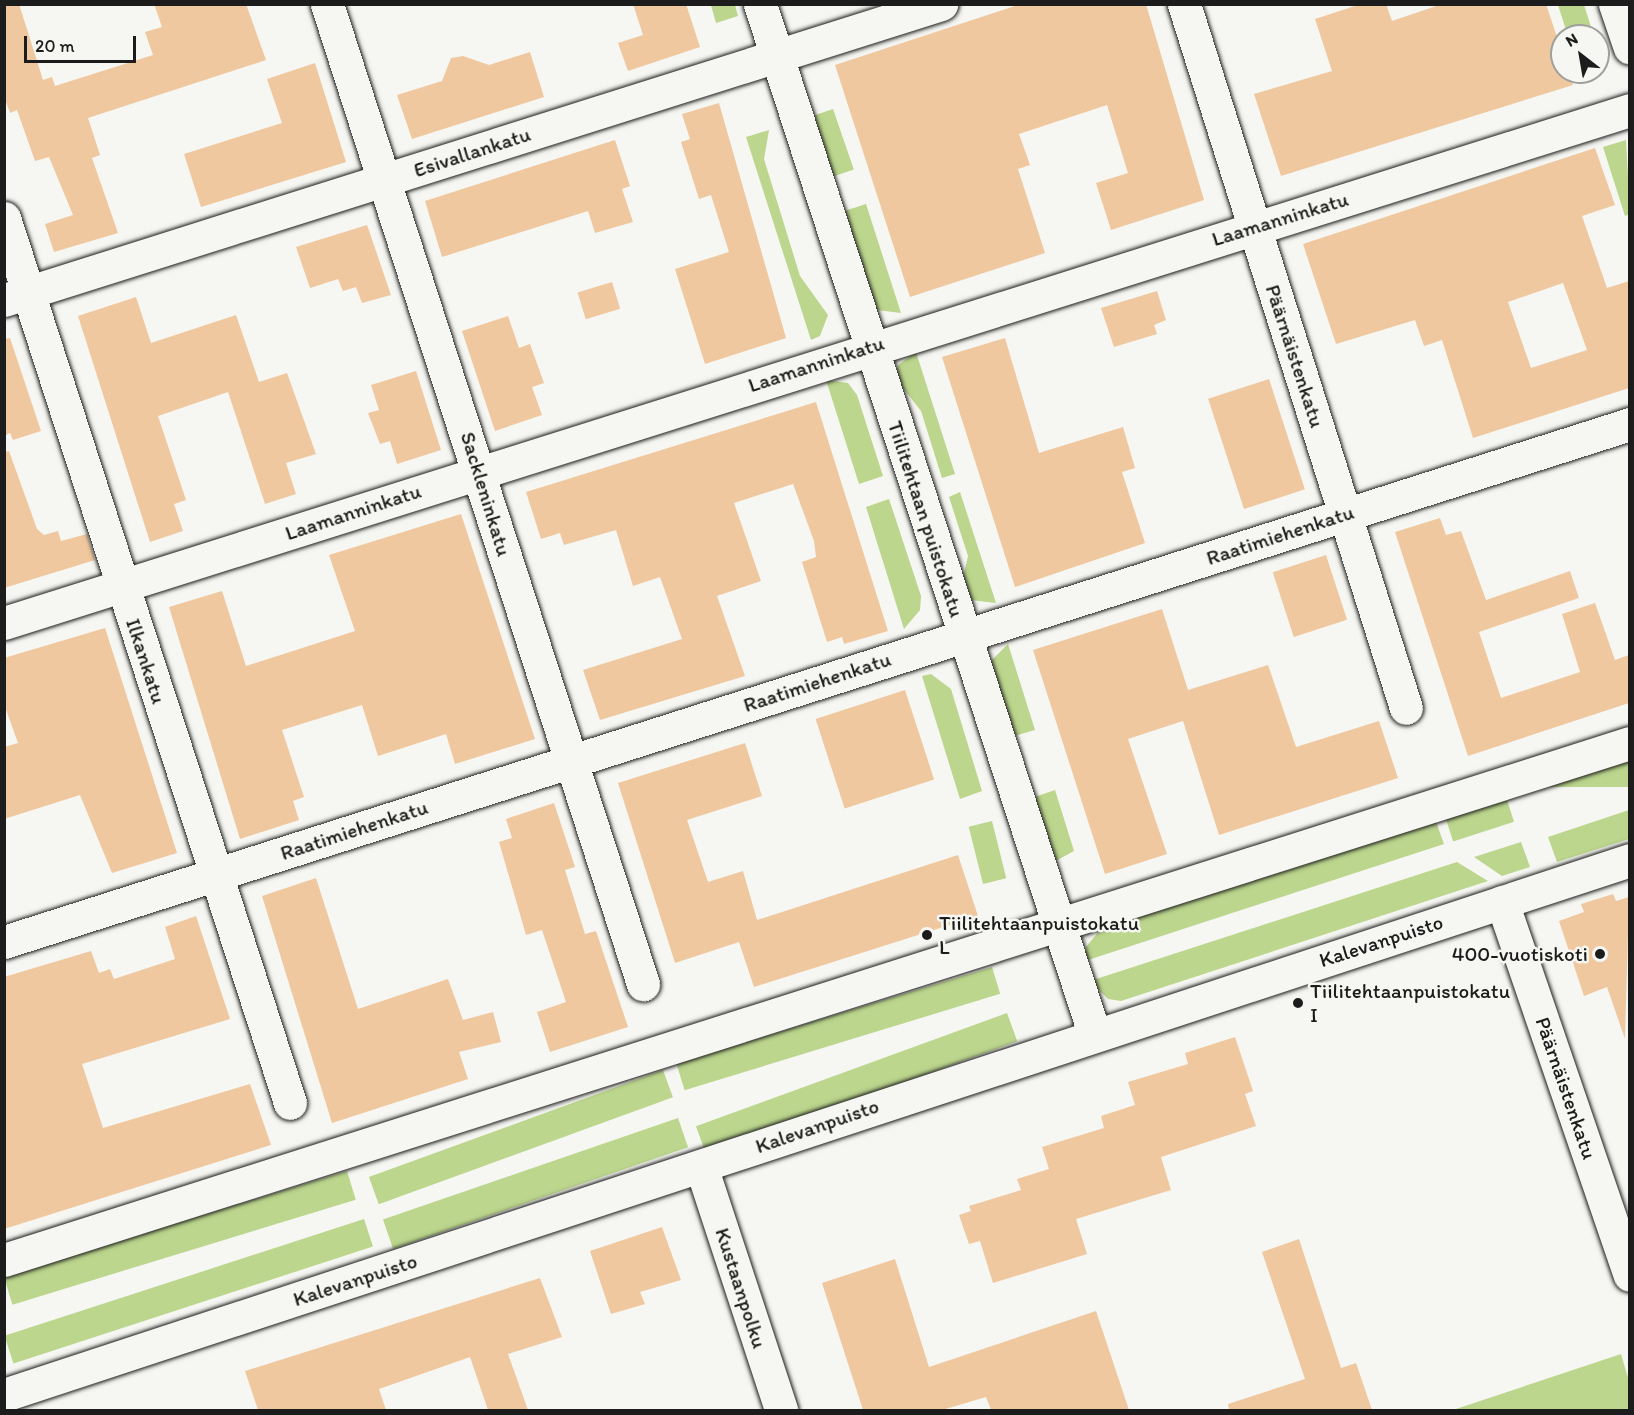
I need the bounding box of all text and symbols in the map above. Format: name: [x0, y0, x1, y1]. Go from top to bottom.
scale bar: [27, 24, 140, 62]
north arrow: [1550, 24, 1610, 84]
text: N: [1562, 29, 1581, 51]
text: 20 m: [35, 35, 75, 57]
street label: Esivallankatu: [410, 121, 534, 183]
street label: Laamanninkatu: [1209, 186, 1351, 252]
street label: Päärnäistenkatu: [1260, 281, 1330, 431]
street label: Laamanninkatu: [745, 330, 887, 398]
street label: Tiilitehtaan puistokatu: [882, 418, 970, 620]
street label: Sackleninkatu: [455, 429, 517, 559]
street label: Laamanninkatu: [282, 478, 424, 546]
street label: Raatimiehenkatu: [1203, 499, 1357, 571]
street label: Ilkankatu: [120, 615, 172, 707]
street label: Raatimiehenkatu: [740, 646, 894, 718]
street label: Raatimiehenkatu: [277, 794, 431, 866]
street label: Kalevanpuisto: [1316, 909, 1446, 973]
place label: Tiilitehtaanpuistokatu L: [939, 910, 1139, 960]
marker: Tiilitehtaanpuistokatu L: [920, 928, 934, 942]
place label: 400-vuotiskoti: [1452, 941, 1588, 967]
marker: 400-vuotiskoti: [1593, 947, 1607, 961]
place label: Tiilitehtaanpuistokatu I: [1310, 978, 1510, 1028]
marker: Tiilitehtaanpuistokatu I: [1291, 996, 1305, 1010]
street label: Päärnäistenkatu: [1530, 1014, 1602, 1162]
street label: Kalevanpuisto: [752, 1093, 882, 1159]
street label: Kustaanpolku: [710, 1225, 772, 1351]
street label: Kalevanpuisto: [290, 1248, 420, 1312]

